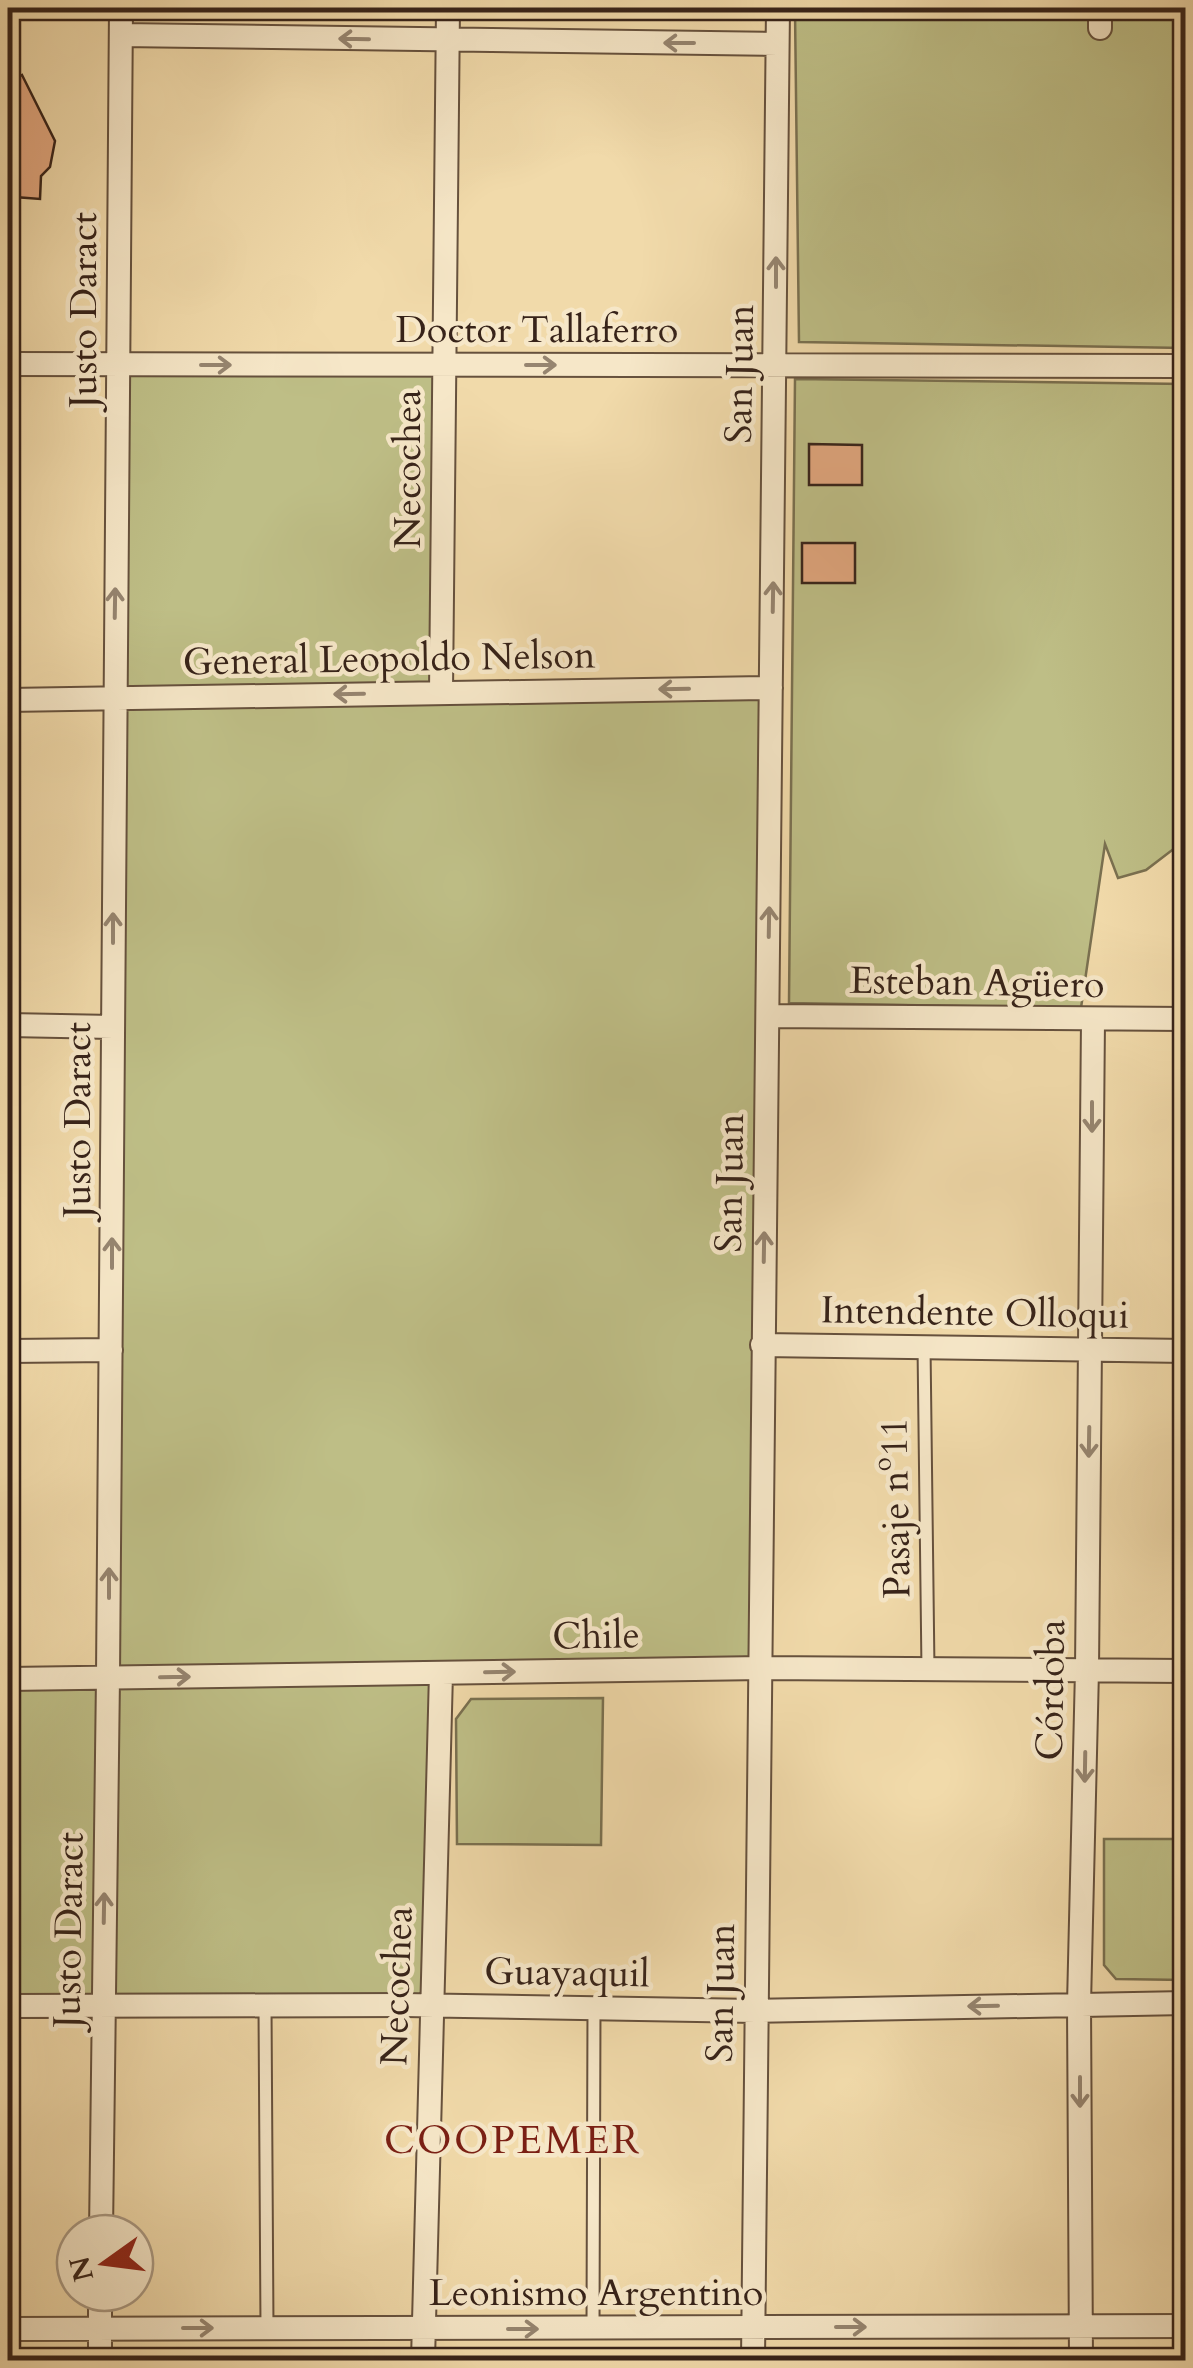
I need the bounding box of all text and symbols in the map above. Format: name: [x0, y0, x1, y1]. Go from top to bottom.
one-way arrow: [339, 30, 371, 49]
one-way arrow: [664, 34, 696, 52]
street label: Justo Daract: [58, 212, 110, 413]
one-way arrow: [766, 257, 785, 289]
street label: Doctor Tallaferro: [396, 304, 678, 356]
street label: San Juan: [713, 304, 767, 444]
one-way arrow: [200, 355, 232, 374]
one-way arrow: [524, 356, 557, 374]
street label: Necochea: [382, 389, 434, 549]
one-way arrow: [763, 582, 782, 614]
one-way arrow: [106, 587, 124, 620]
street label: General Leopoldo Nelson: [182, 629, 596, 689]
one-way arrow: [658, 680, 690, 698]
one-way arrow: [333, 684, 366, 704]
one-way arrow: [760, 907, 778, 940]
one-way arrow: [104, 912, 122, 944]
street label: Esteban Agüero: [849, 955, 1105, 1011]
street label: Justo Daract: [52, 1022, 104, 1223]
one-way arrow: [1082, 1100, 1102, 1133]
street label: San Juan: [703, 1113, 757, 1253]
one-way arrow: [754, 1232, 774, 1264]
one-way arrow: [102, 1237, 122, 1270]
street label: Intendente Olloqui: [820, 1284, 1130, 1342]
street label: Pasaje nº11: [868, 1417, 924, 1599]
one-way arrow: [1080, 1426, 1098, 1458]
one-way arrow: [100, 1568, 118, 1600]
street label: Chile: [552, 1609, 640, 1663]
street label: Córdoba: [1024, 1619, 1078, 1761]
one-way arrow: [483, 1663, 515, 1682]
one-way arrow: [158, 1667, 190, 1686]
one-way arrow: [1075, 1751, 1094, 1783]
street label: Justo Daract: [41, 1832, 97, 2033]
one-way arrow: [95, 1893, 114, 1925]
street label: Necochea: [368, 1905, 426, 2067]
street label: San Juan: [694, 1923, 748, 2063]
street label: Guayaquil: [484, 1946, 650, 2000]
one-way arrow: [968, 1997, 1000, 2016]
one-way arrow: [1070, 2076, 1090, 2108]
district label: COOPEMER: [384, 2113, 642, 2168]
north arrow: [55, 2213, 155, 2313]
text: N: [60, 2252, 103, 2285]
street label: Leonismo Argentino: [429, 2267, 763, 2319]
one-way arrow: [180, 2318, 213, 2338]
one-way arrow: [834, 2318, 867, 2336]
one-way arrow: [506, 2320, 538, 2338]

